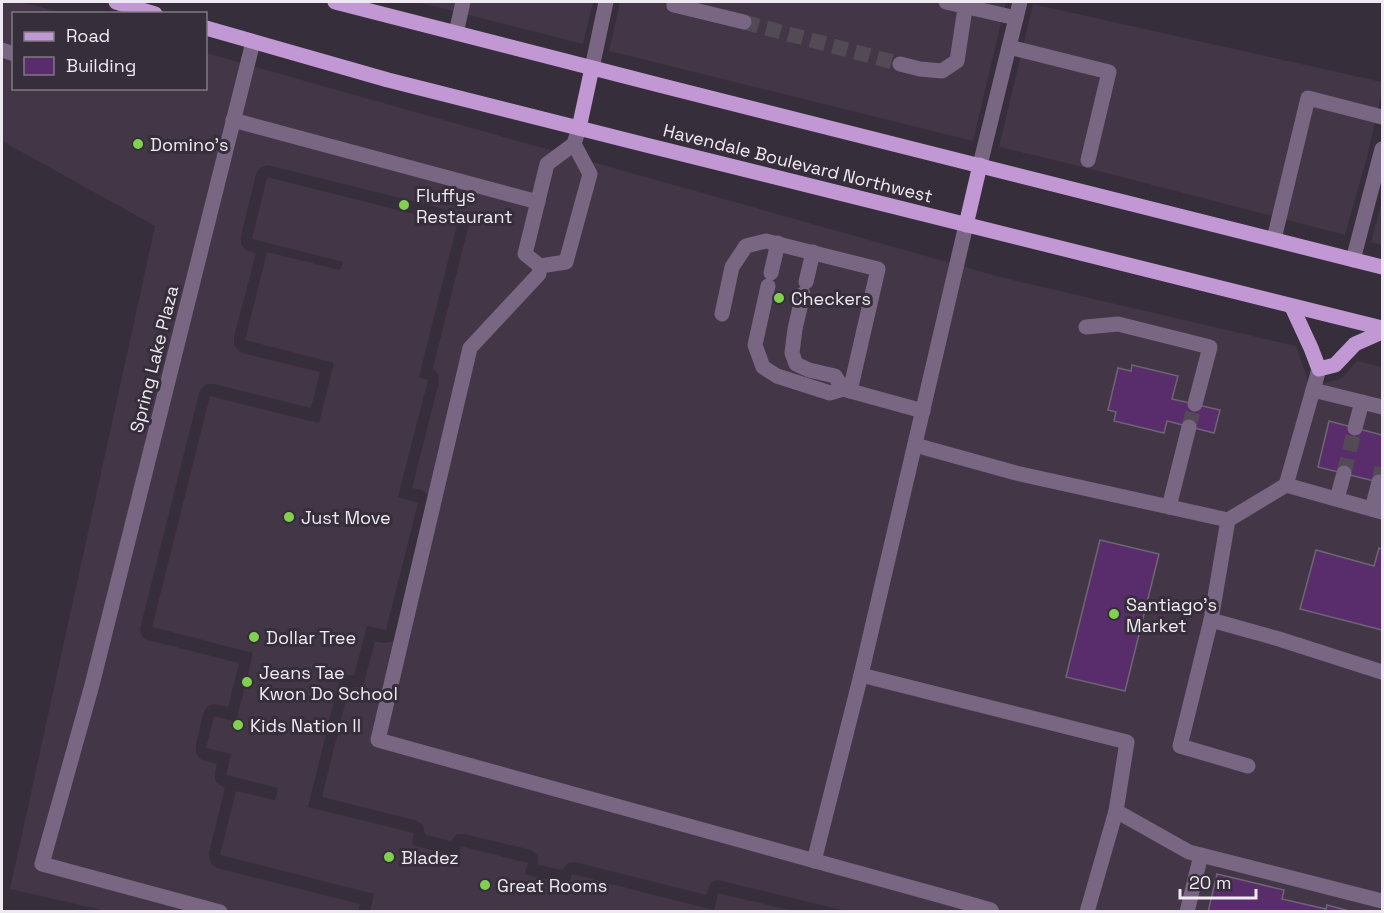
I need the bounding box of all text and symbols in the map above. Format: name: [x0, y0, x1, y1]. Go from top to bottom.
legend: [12, 12, 207, 90]
text: Road: [66, 24, 110, 47]
text: Building: [66, 54, 136, 77]
street label: Havendale Boulevard Northwest: [661, 118, 935, 208]
place label: Domino's: [150, 133, 228, 156]
marker: Domino's: [131, 137, 145, 151]
place label: Fluffys Restaurant: [416, 184, 513, 228]
marker: Fluffys Restaurant: [397, 198, 411, 212]
street label: Spring Lake Plaza: [125, 283, 183, 435]
place label: Checkers: [791, 287, 871, 310]
marker: Checkers: [772, 291, 786, 305]
place label: Just Move: [301, 506, 391, 529]
marker: Just Move: [282, 510, 296, 524]
place label: Santiago's Market: [1126, 593, 1217, 637]
marker: Santiago's Market: [1107, 607, 1121, 621]
place label: Dollar Tree: [266, 626, 356, 649]
marker: Dollar Tree: [247, 630, 261, 644]
place label: Jeans Tae Kwon Do School: [259, 661, 398, 705]
marker: Jeans Tae Kwon Do School: [240, 675, 254, 689]
place label: Kids Nation ll: [250, 714, 361, 737]
marker: Kids Nation ll: [231, 718, 245, 732]
place label: Bladez: [401, 846, 459, 869]
marker: Bladez: [382, 850, 396, 864]
scale bar: [1180, 862, 1256, 900]
text: 20 m: [1189, 871, 1232, 894]
place label: Great Rooms: [497, 874, 607, 897]
marker: Great Rooms: [478, 878, 492, 892]

